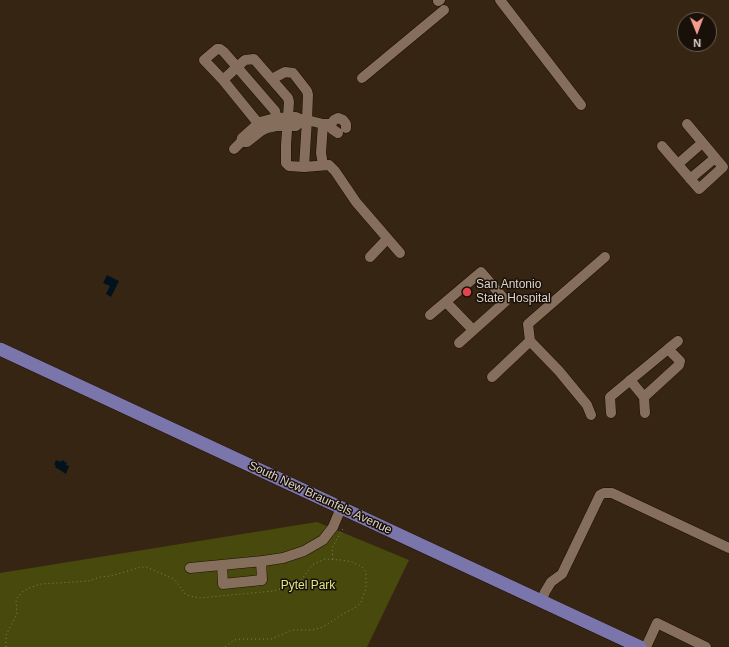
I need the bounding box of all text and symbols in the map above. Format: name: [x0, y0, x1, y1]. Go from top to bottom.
north arrow: [677, 12, 717, 52]
text: N: [693, 37, 701, 49]
place label: San Antonio State Hospital: [476, 278, 551, 306]
marker: San Antonio State Hospital: [461, 286, 473, 298]
street label: South New Braunfels Avenue: [246, 458, 394, 538]
park label: Pytel Park: [281, 579, 335, 593]

